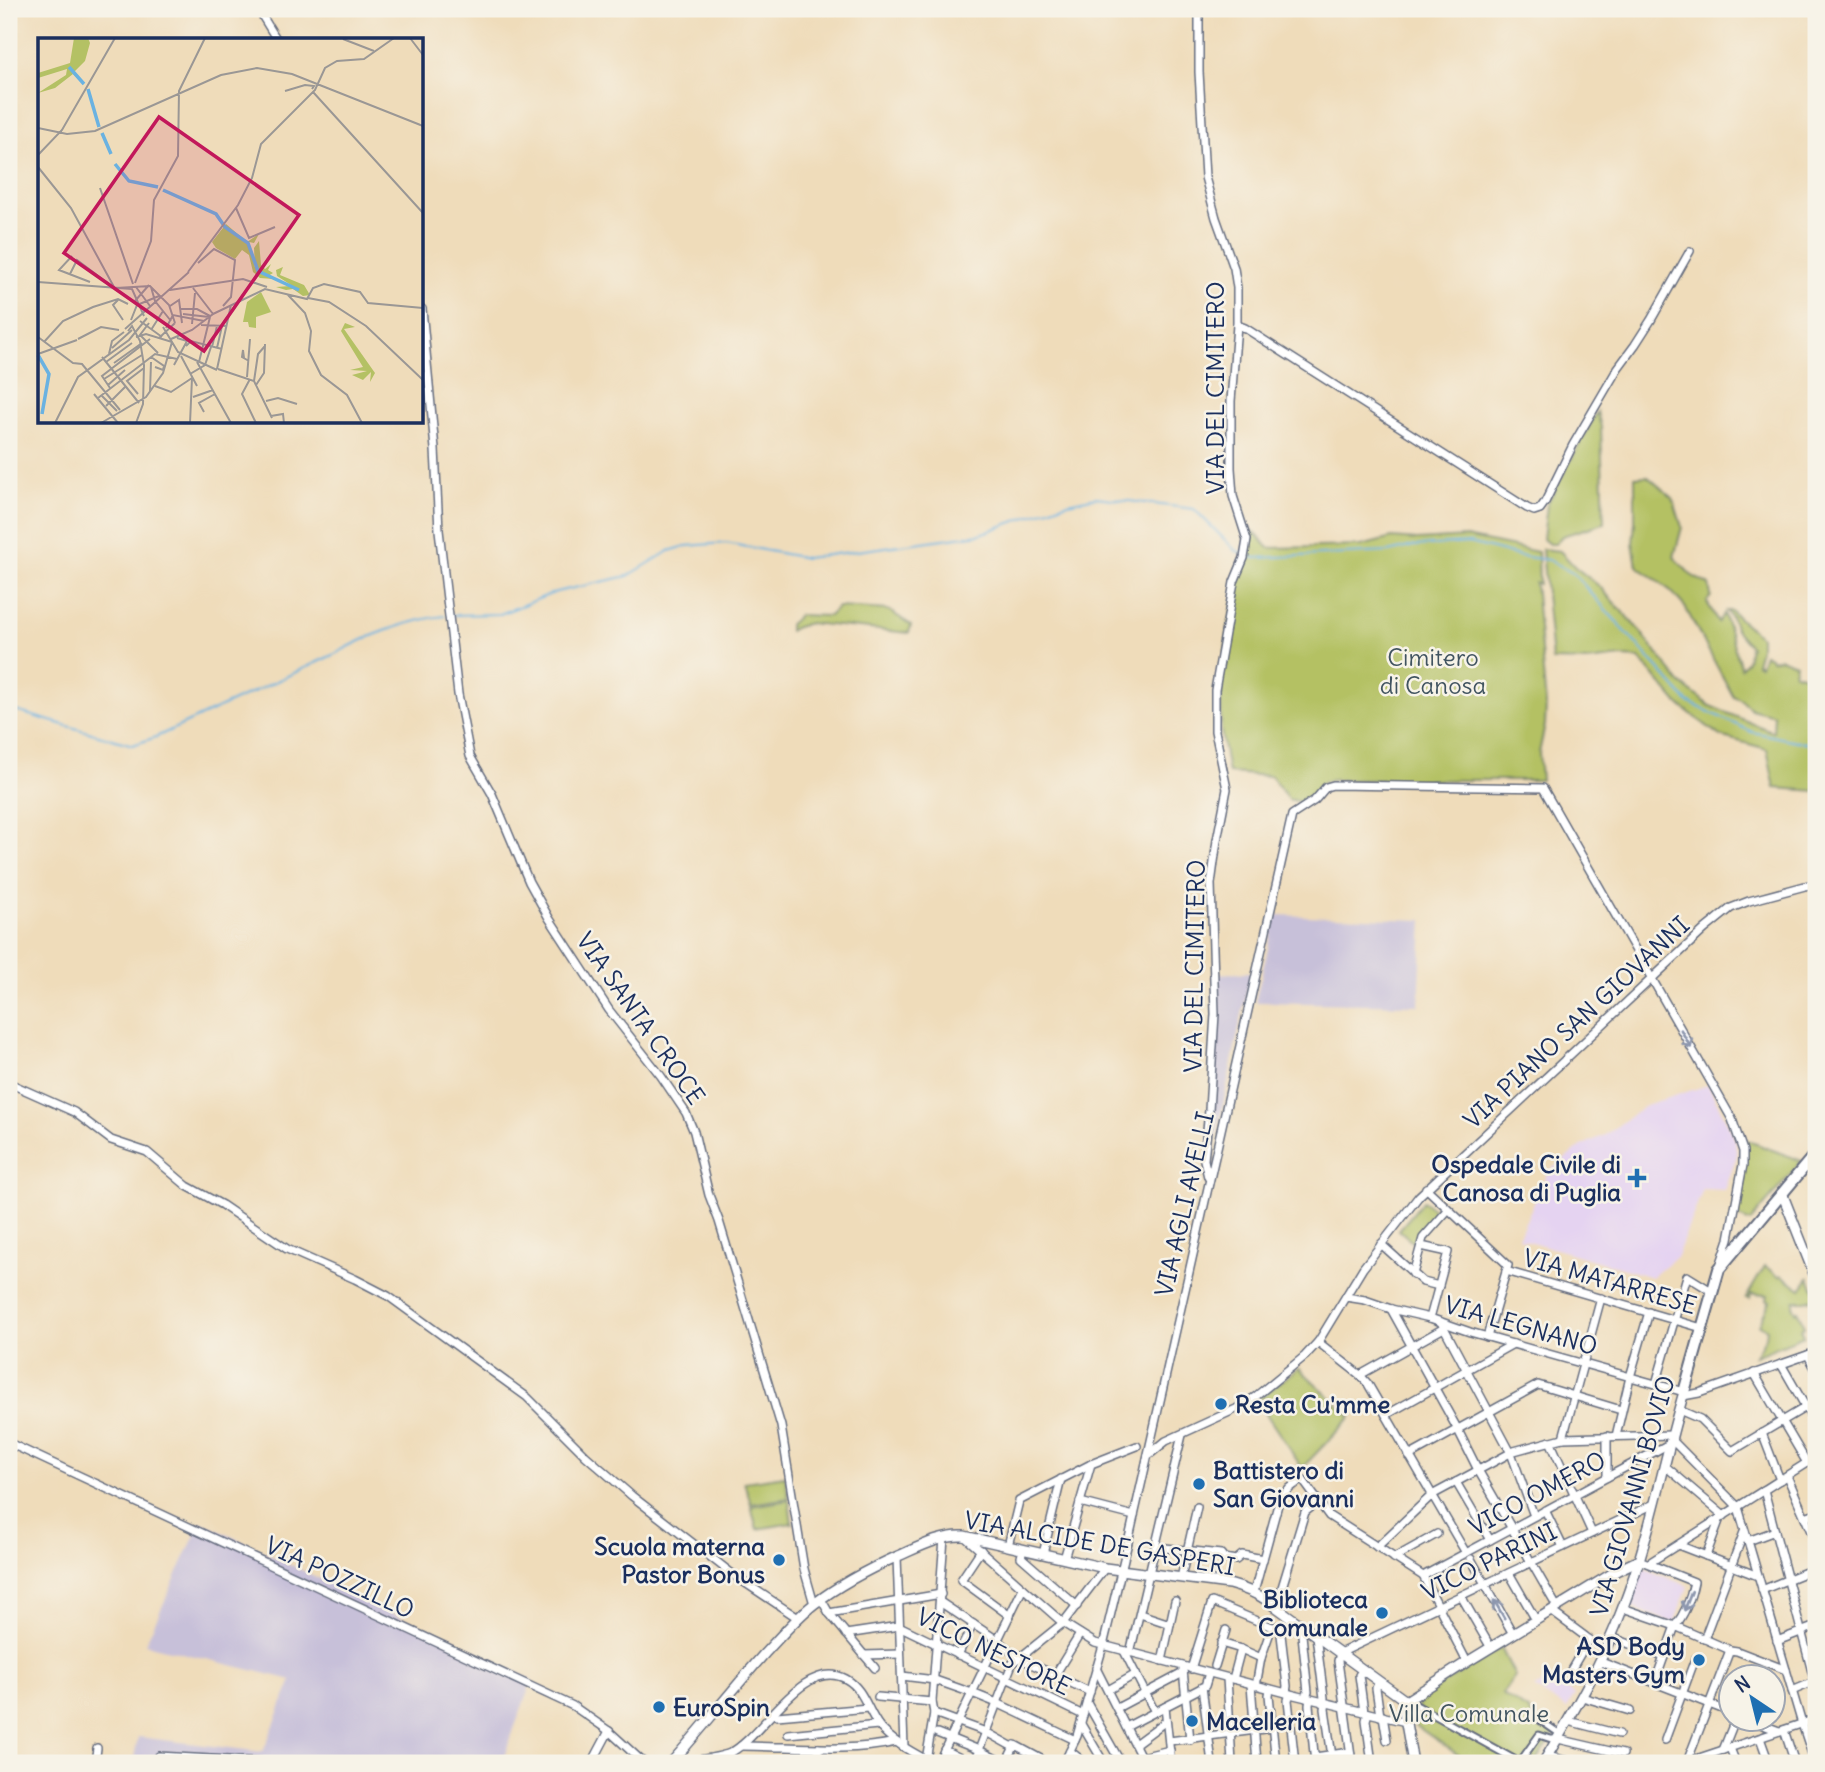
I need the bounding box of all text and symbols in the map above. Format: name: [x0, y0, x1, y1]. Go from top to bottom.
inset map: [38, 38, 424, 424]
street label: VIA DEL CIMITERO: [1200, 281, 1230, 495]
park label: Cimitero di Canosa: [1380, 642, 1486, 700]
street label: VIA DEL CIMITERO: [1177, 859, 1211, 1073]
street label: VIA PIANO SAN GIOVANNI: [1457, 909, 1695, 1135]
street label: VIA SANTA CROCE: [570, 926, 712, 1110]
one-way arrow: [1679, 1028, 1693, 1048]
street label: VIA AGLI AVELLI: [1148, 1109, 1220, 1299]
place label: Ospedale Civile di Canosa di Puglia: [1431, 1149, 1621, 1207]
marker: Ospedale Civile di Canosa di Puglia: [1627, 1168, 1647, 1188]
street label: VIA MATARRESE: [1520, 1242, 1700, 1320]
street label: VIA LEGNANO: [1441, 1289, 1601, 1361]
street label: VIA GIOVANNI BOVIO: [1583, 1372, 1681, 1620]
place label: Resta Cu'mme: [1235, 1389, 1390, 1419]
marker: Resta Cu'mme: [1213, 1396, 1229, 1412]
street label: VICO OMERO: [1463, 1444, 1611, 1542]
place label: Battistero di San Giovanni: [1213, 1455, 1354, 1513]
marker: Battistero di San Giovanni: [1191, 1476, 1207, 1492]
street label: VIA ALCIDE DE GASPERI: [962, 1504, 1238, 1582]
street label: VICO PARINI: [1417, 1515, 1561, 1607]
street label: VIA POZZILLO: [261, 1529, 419, 1625]
place label: Scuola materna Pastor Bonus: [594, 1531, 765, 1589]
marker: Scuola materna Pastor Bonus: [771, 1552, 787, 1568]
place label: Biblioteca Comunale: [1258, 1584, 1368, 1642]
one-way arrow: [1680, 1590, 1693, 1612]
one-way arrow: [1492, 1600, 1506, 1620]
street label: VICO NESTORE: [912, 1601, 1076, 1701]
marker: Biblioteca Comunale: [1374, 1605, 1390, 1621]
place label: ASD Body Masters Gym: [1542, 1631, 1685, 1689]
marker: ASD Body Masters Gym: [1691, 1652, 1707, 1668]
north arrow: [1716, 1664, 1786, 1734]
text: N: [1730, 1670, 1755, 1698]
place label: EuroSpin: [673, 1692, 770, 1722]
park label: Villa Comunale: [1389, 1698, 1549, 1728]
marker: EuroSpin: [651, 1699, 667, 1715]
place label: Macelleria: [1206, 1706, 1316, 1736]
marker: Macelleria: [1184, 1713, 1200, 1729]

